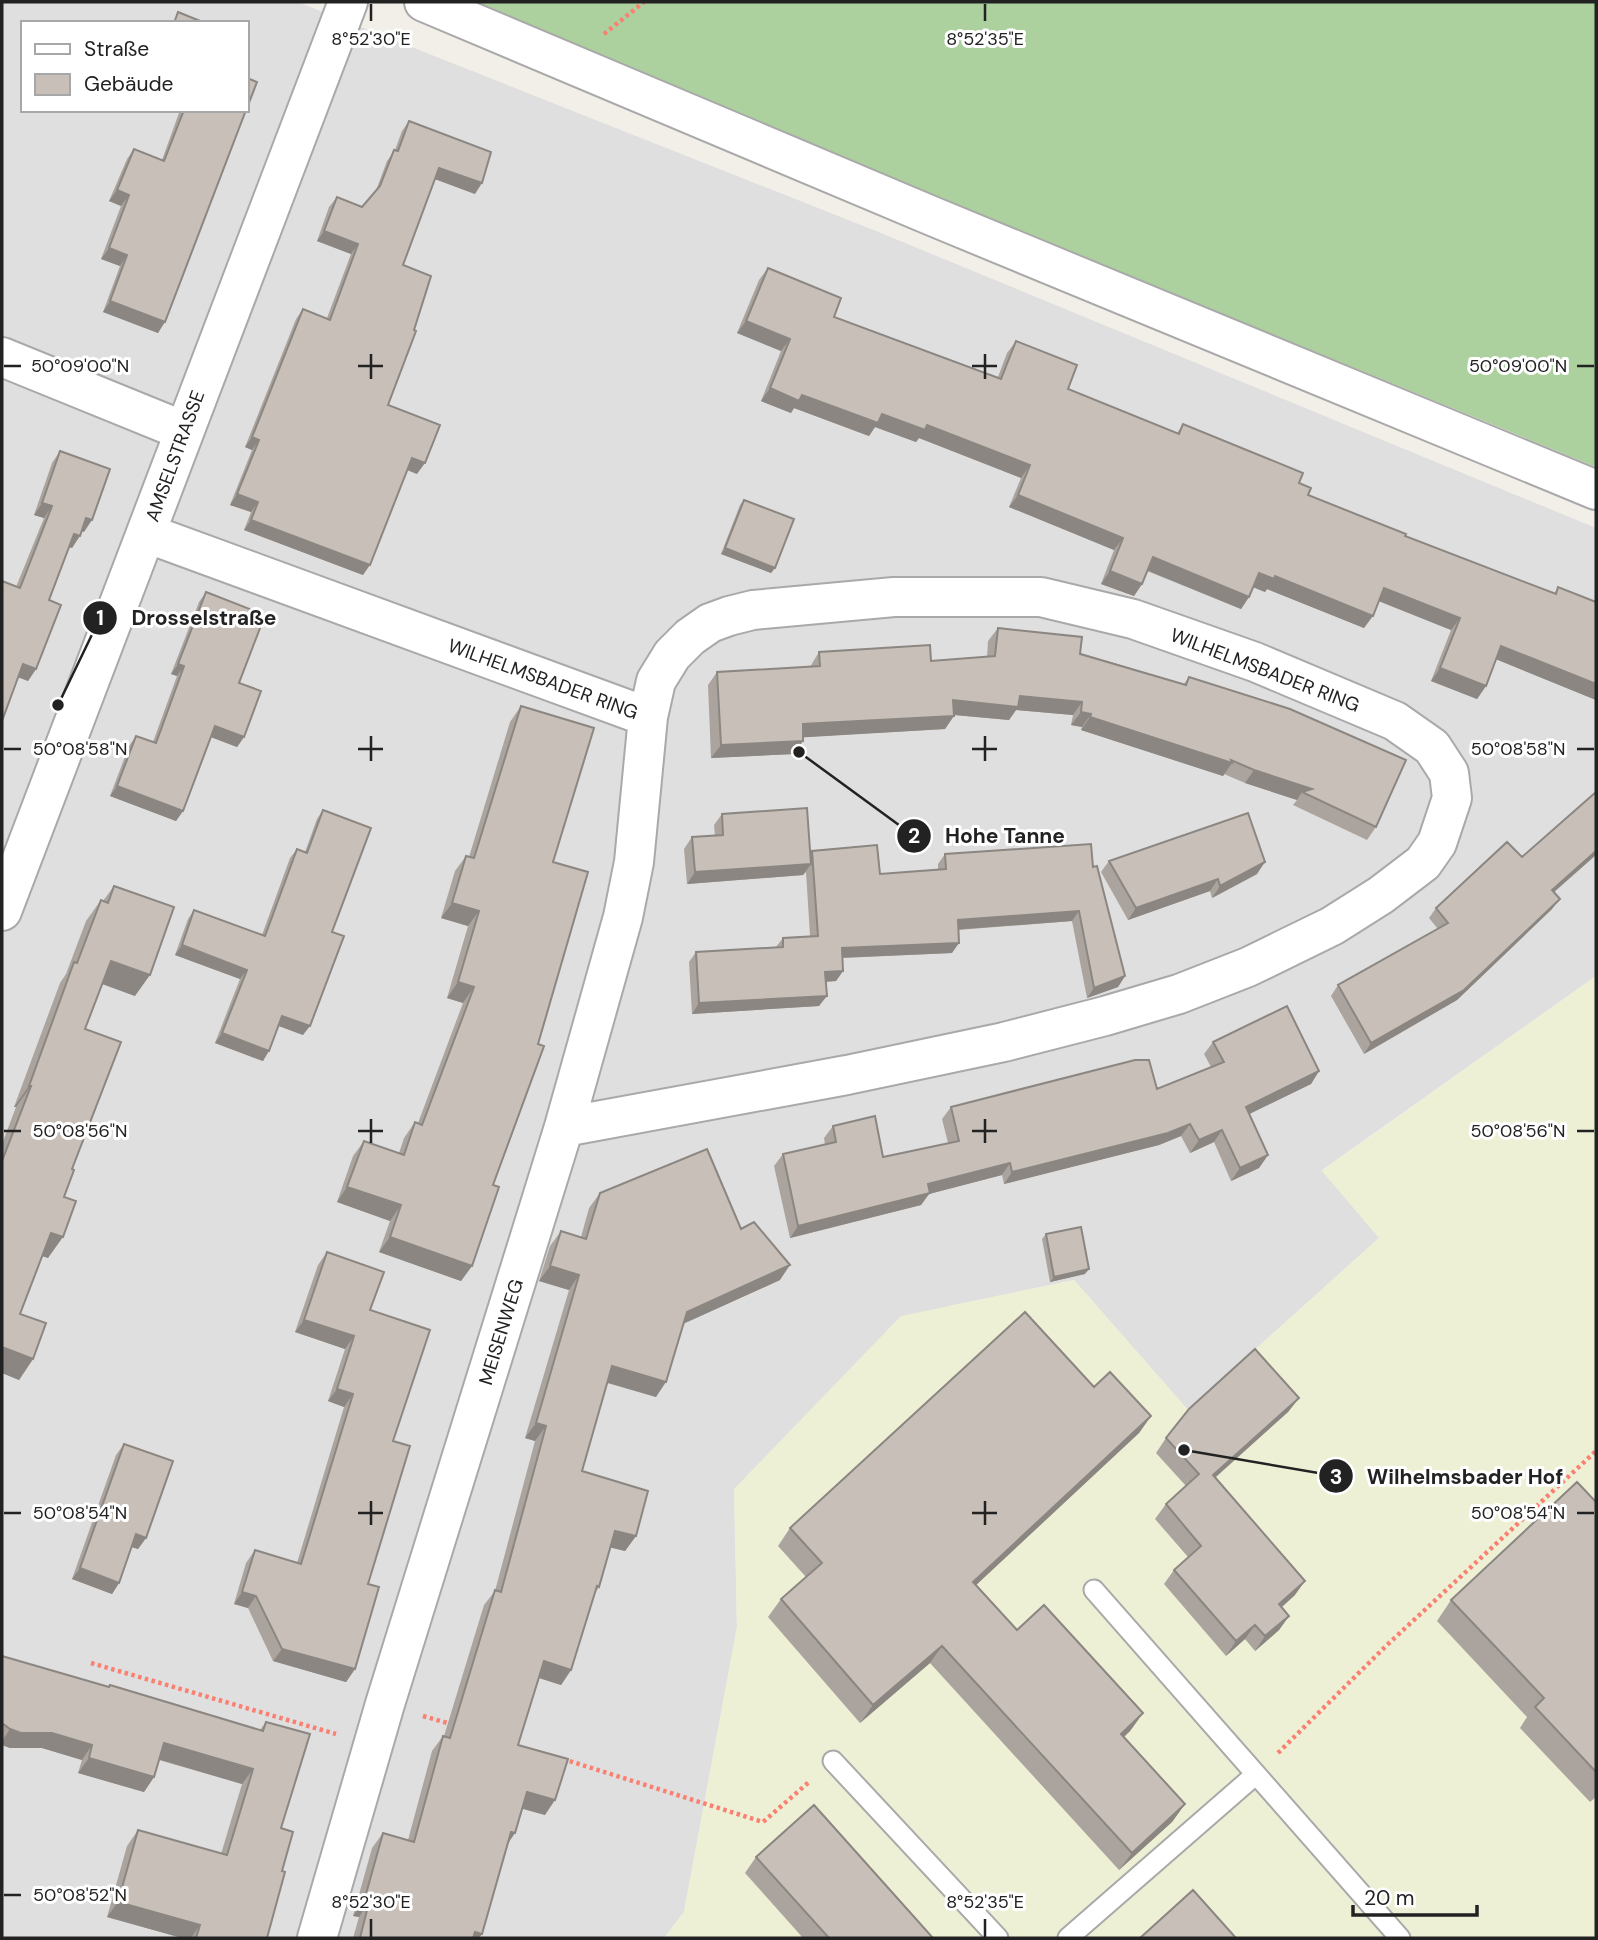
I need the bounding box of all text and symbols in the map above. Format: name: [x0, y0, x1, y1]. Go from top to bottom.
legend: [21, 21, 248, 112]
text: 8°52'30"E: [331, 27, 411, 51]
text: 8°52'35"E: [946, 27, 1024, 51]
text: Straße: [84, 35, 149, 63]
text: Gebäude: [84, 70, 174, 98]
text: 50°09'00"N: [31, 354, 129, 378]
text: 50°09'00"N: [1469, 354, 1567, 378]
street label: AMSELSTRASSE: [140, 387, 210, 525]
callout: Drosselstraße: [83, 597, 291, 639]
text: 1: [96, 604, 104, 632]
text: Drosselstraße: [132, 604, 277, 632]
street label: WILHELMSBADER RING: [1167, 622, 1363, 718]
street label: WILHELMSBADER RING: [444, 633, 642, 725]
text: 50°08'58"N: [33, 737, 127, 761]
text: 50°08'58"N: [1471, 737, 1565, 761]
callout: Hohe Tanne: [896, 815, 1079, 857]
text: 2: [908, 822, 920, 850]
text: Hohe Tanne: [945, 822, 1065, 850]
text: 50°08'56"N: [32, 1119, 128, 1143]
text: 50°08'56"N: [1470, 1119, 1566, 1143]
street label: MEISENWEG: [473, 1276, 529, 1388]
callout: Wilhelmsbader Hof: [1318, 1455, 1578, 1497]
text: 3: [1330, 1463, 1342, 1491]
text: Wilhelmsbader Hof: [1367, 1463, 1563, 1491]
text: 50°08'54"N: [33, 1501, 127, 1525]
text: 50°08'54"N: [1471, 1501, 1565, 1525]
scale bar: [1353, 1874, 1477, 1918]
text: 50°08'52"N: [33, 1883, 127, 1907]
text: 20 m: [1364, 1884, 1415, 1912]
text: 8°52'30"E: [331, 1890, 411, 1914]
text: 8°52'35"E: [946, 1890, 1024, 1914]

